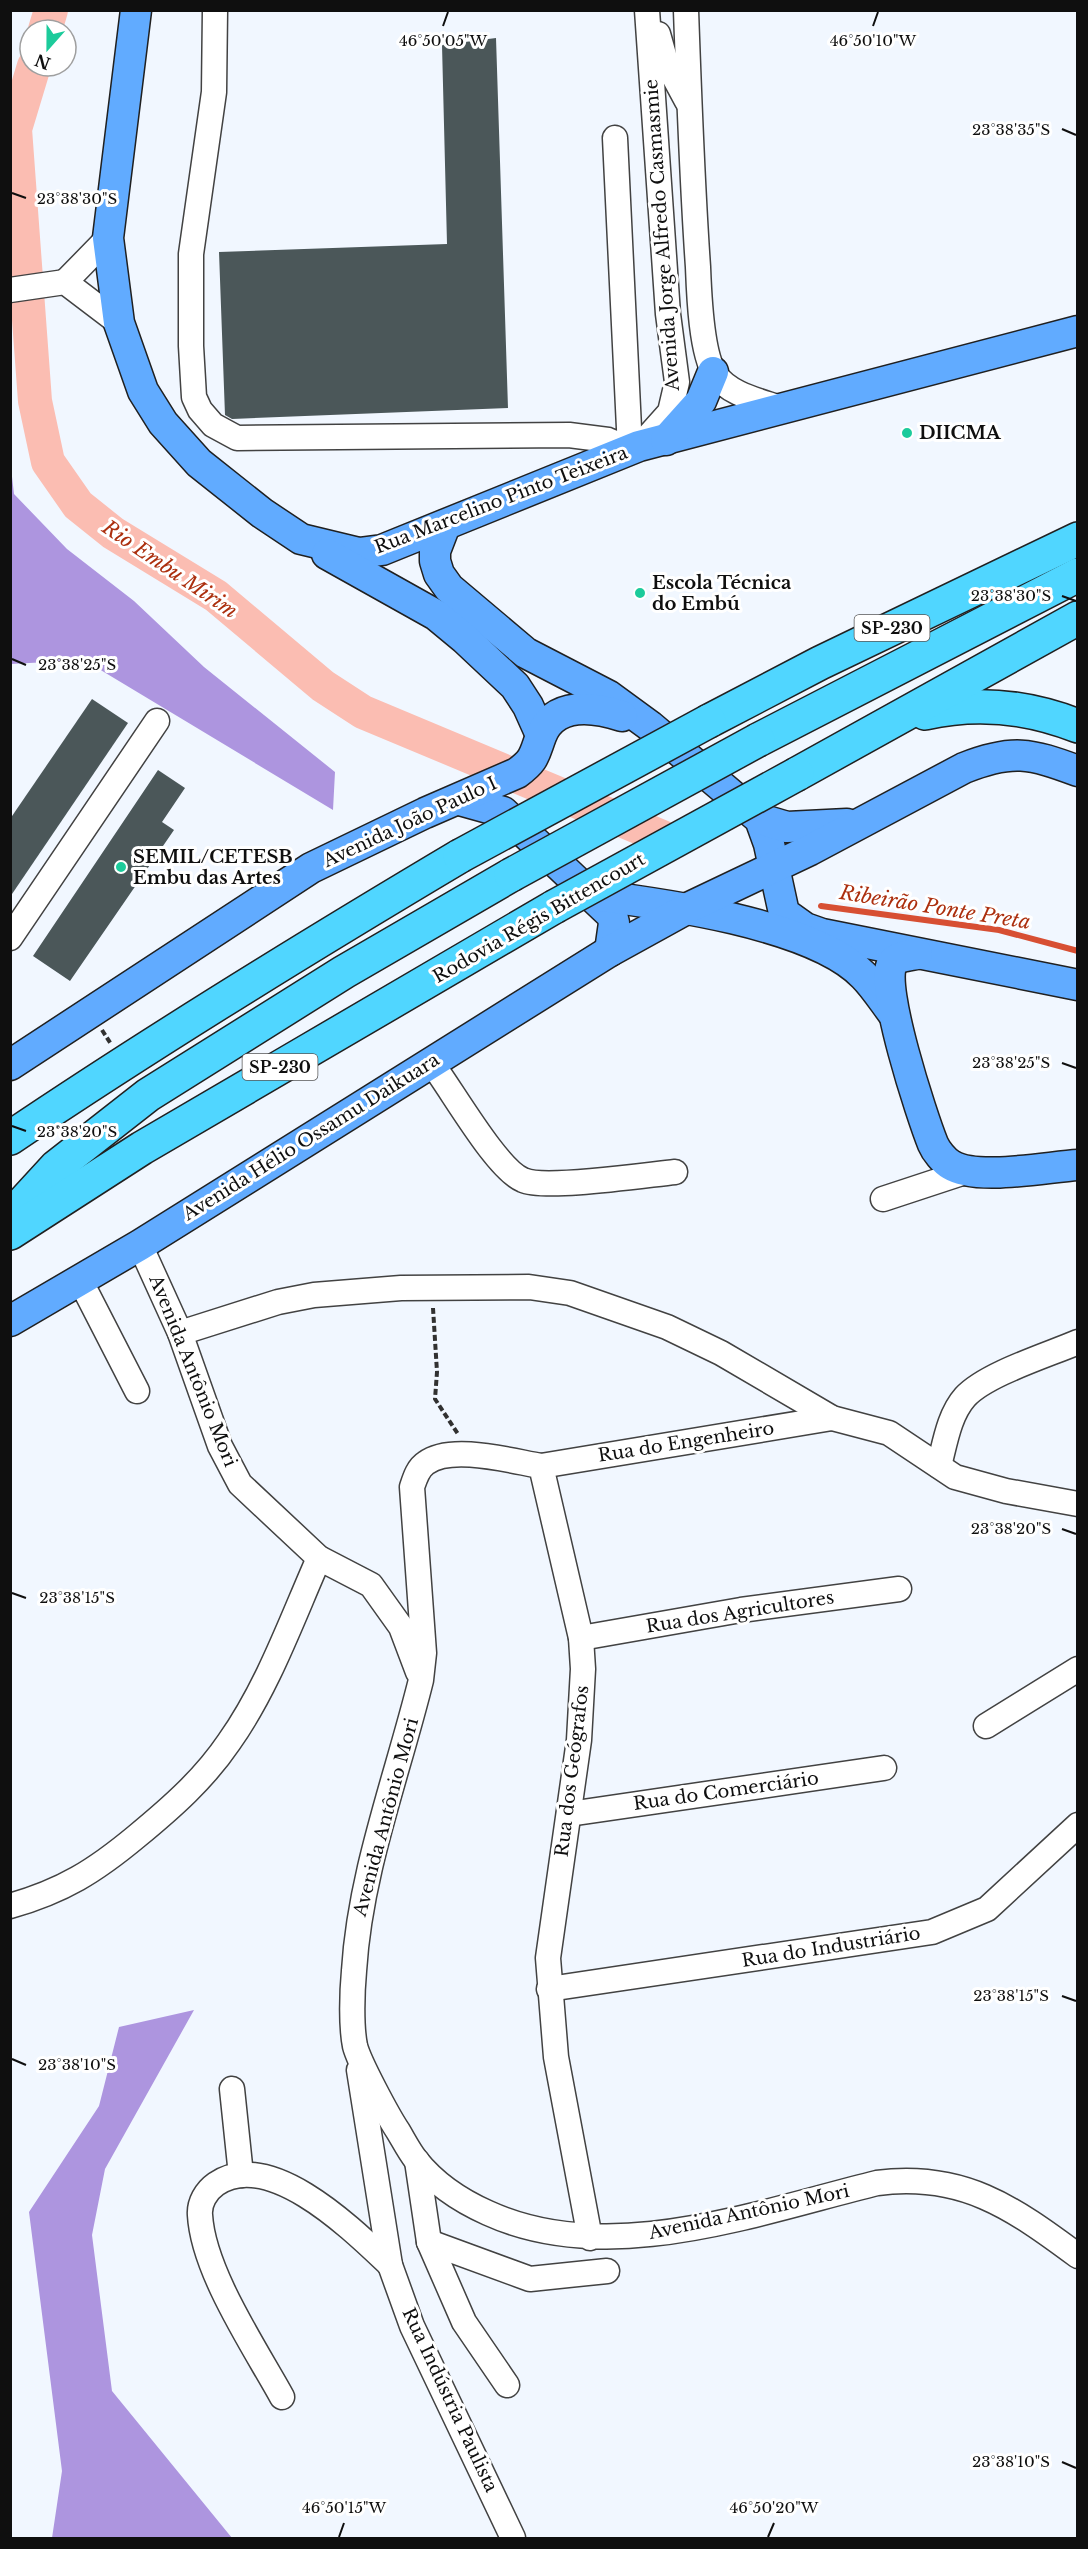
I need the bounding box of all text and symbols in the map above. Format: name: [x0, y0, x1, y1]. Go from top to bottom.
north arrow: [18, 18, 78, 78]
text: 46°50'05"W: [399, 31, 487, 50]
text: 46°50'10"W: [830, 31, 917, 50]
text: N: [32, 50, 53, 74]
street label: Avenida Jorge Alfredo Casmasmie: [640, 78, 684, 393]
text: 23°38'35"S: [972, 120, 1050, 139]
text: 23°38'30"S: [37, 189, 117, 208]
place label: DIICMA: [919, 422, 1002, 444]
marker: DIICMA: [900, 426, 914, 440]
street label: Rua Marcelino Pinto Teixeira: [371, 442, 631, 558]
water label: Rio Embu Mirim: [97, 514, 242, 623]
place label: Escola Técnica do Embú: [652, 572, 792, 615]
marker: Escola Técnica do Embú: [633, 586, 647, 600]
text: 23°38'30"S: [971, 586, 1051, 605]
road number: SP-230: [854, 615, 930, 641]
text: 23°38'25"S: [38, 655, 116, 674]
street label: Avenida João Paulo I: [319, 772, 500, 872]
place label: SEMIL/CETESB Embu das Artes: [133, 846, 293, 889]
street label: Rodovia Régis Bittencourt: [429, 848, 649, 988]
marker: SEMIL/CETESB Embu das Artes: [114, 860, 128, 874]
water label: Ribeirão Ponte Preta: [837, 880, 1032, 934]
street label: Avenida Hélio Ossamu Daikuara: [178, 1049, 443, 1226]
text: 23°38'25"S: [972, 1053, 1050, 1072]
road number: SP-230: [242, 1054, 318, 1080]
text: 23°38'20"S: [37, 1122, 117, 1141]
street label: Avenida Antônio Mori: [144, 1271, 242, 1470]
street label: Rua do Engenheiro: [596, 1417, 776, 1467]
text: 23°38'20"S: [971, 1519, 1051, 1538]
street label: Rua dos Agricultores: [644, 1586, 836, 1638]
text: 23°38'15"S: [39, 1588, 115, 1607]
street label: Rua dos Geógrafos: [551, 1684, 593, 1858]
street label: Avenida Antônio Mori: [349, 1715, 423, 1920]
street label: Rua do Comerciário: [632, 1767, 820, 1815]
street label: Rua do Industriário: [740, 1922, 922, 1972]
text: 23°38'15"S: [973, 1986, 1049, 2005]
text: 23°38'10"S: [38, 2055, 116, 2074]
street label: Avenida Antônio Mori: [646, 2180, 851, 2244]
street label: Rua Indústria Paulista: [398, 2304, 502, 2496]
text: 23°38'10"S: [972, 2452, 1050, 2471]
text: 46°50'15"W: [302, 2498, 386, 2517]
text: 46°50'20"W: [730, 2498, 819, 2517]

